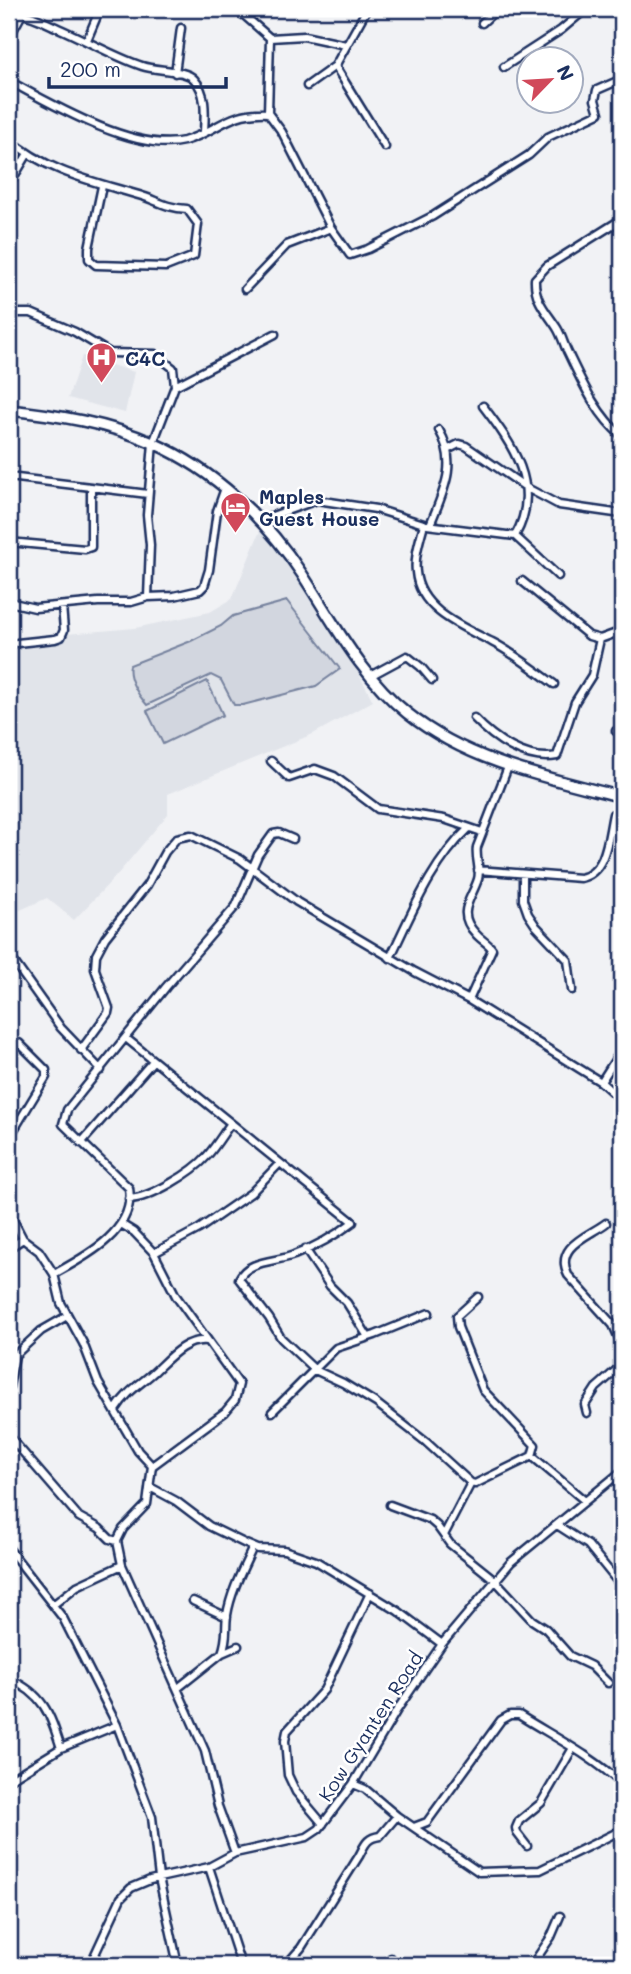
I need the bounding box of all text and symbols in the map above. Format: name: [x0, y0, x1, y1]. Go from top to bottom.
scale bar: [49, 46, 226, 90]
north arrow: [516, 46, 586, 116]
text: 200 m: [60, 55, 121, 82]
text: N: [551, 61, 580, 84]
hospital icon: C4C: [85, 341, 119, 385]
place label: C4C: [125, 346, 165, 371]
place label: Maples Guest House: [259, 484, 379, 531]
hotel icon: Maples Guest House: [219, 490, 253, 534]
street label: Kow Gyanten Road: [312, 1646, 428, 1806]

